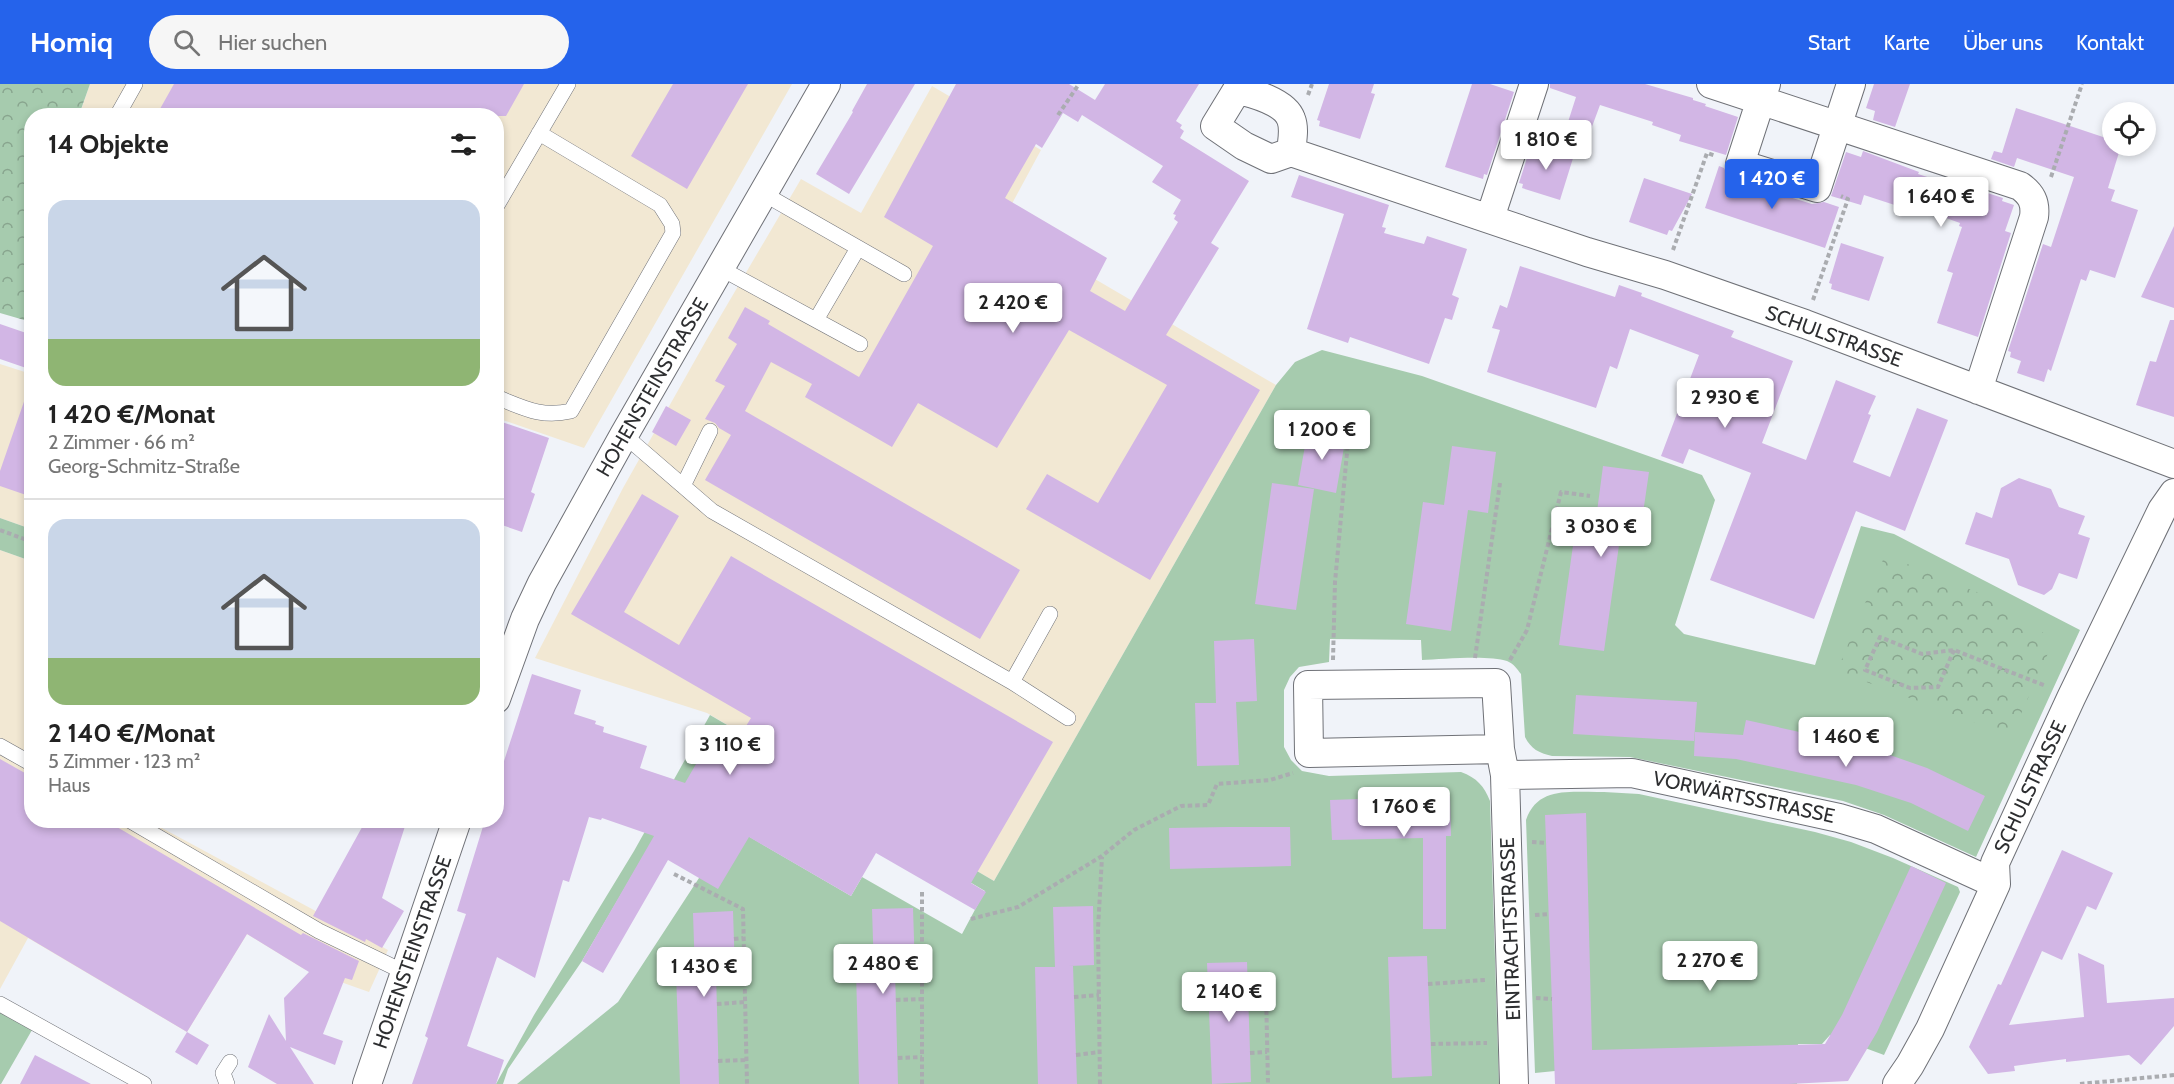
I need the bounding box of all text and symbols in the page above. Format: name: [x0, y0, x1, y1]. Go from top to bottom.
search box: [149, 15, 569, 69]
text: Homiq: [30, 25, 113, 59]
icon: search: [170, 26, 203, 59]
text: Hier suchen: [218, 29, 327, 56]
text: Start: [1808, 30, 1851, 55]
text: Karte: [1884, 30, 1930, 55]
text: Über uns: [1963, 30, 2043, 55]
text: Kontakt: [2076, 30, 2144, 55]
map controls: [2102, 102, 2156, 156]
button: locate: [2102, 102, 2156, 156]
pin: 1 810 €: [1491, 120, 1601, 171]
text: 1 810 €: [1515, 127, 1577, 151]
text: 14 Objekte: [48, 128, 169, 160]
icon: filters: [447, 128, 480, 161]
pin: 1 420 €: [1717, 159, 1827, 210]
text: 1 420 €: [1739, 166, 1805, 190]
pin: 1 640 €: [1886, 177, 1996, 228]
text: 1 640 €: [1908, 184, 1974, 208]
icon: home: [210, 239, 318, 347]
pin: 2 420 €: [958, 283, 1068, 334]
text: 2 420 €: [978, 290, 1048, 314]
street label: HOHENSTEINSTRASSE: [591, 293, 713, 481]
street label: SCHULSTRASSE: [1762, 300, 1906, 372]
pin: 2 930 €: [1670, 378, 1780, 429]
text: 2 930 €: [1691, 385, 1759, 409]
text: 1 420 €/Monat: [48, 398, 215, 430]
pin: 1 200 €: [1267, 410, 1377, 461]
text: 1 200 €: [1288, 417, 1356, 441]
text: 2 Zimmer · 66 m²: [48, 430, 195, 454]
text: Georg-Schmitz-Straße: [48, 454, 240, 478]
pin: 3 030 €: [1546, 507, 1656, 558]
text: 3 030 €: [1565, 514, 1637, 538]
icon: home: [210, 558, 318, 666]
text: 2 140 €/Monat: [48, 717, 215, 749]
pin: 1 460 €: [1791, 717, 1901, 768]
street label: SCHULSTRASSE: [1989, 717, 2071, 857]
text: 1 460 €: [1813, 724, 1879, 748]
pin: 3 110 €: [675, 725, 785, 776]
text: 3 110 €: [699, 732, 761, 756]
text: 5 Zimmer · 123 m²: [48, 749, 200, 773]
street label: VORWÄRTSSTRASSE: [1651, 766, 1837, 828]
text: Haus: [48, 773, 90, 797]
pin: 1 760 €: [1349, 787, 1459, 838]
text: 1 760 €: [1372, 794, 1436, 818]
street label: EINTRACHTSTRASSE: [1495, 837, 1525, 1021]
street label: HOHENSTEINSTRASSE: [368, 852, 456, 1052]
pin: 2 270 €: [1655, 941, 1765, 992]
pin: 2 480 €: [828, 944, 938, 995]
pin: 1 430 €: [649, 947, 759, 998]
text: 2 270 €: [1676, 948, 1744, 972]
text: 2 480 €: [847, 951, 919, 975]
text: 1 430 €: [671, 954, 737, 978]
pin: 2 140 €: [1174, 972, 1284, 1023]
text: 2 140 €: [1196, 979, 1262, 1003]

